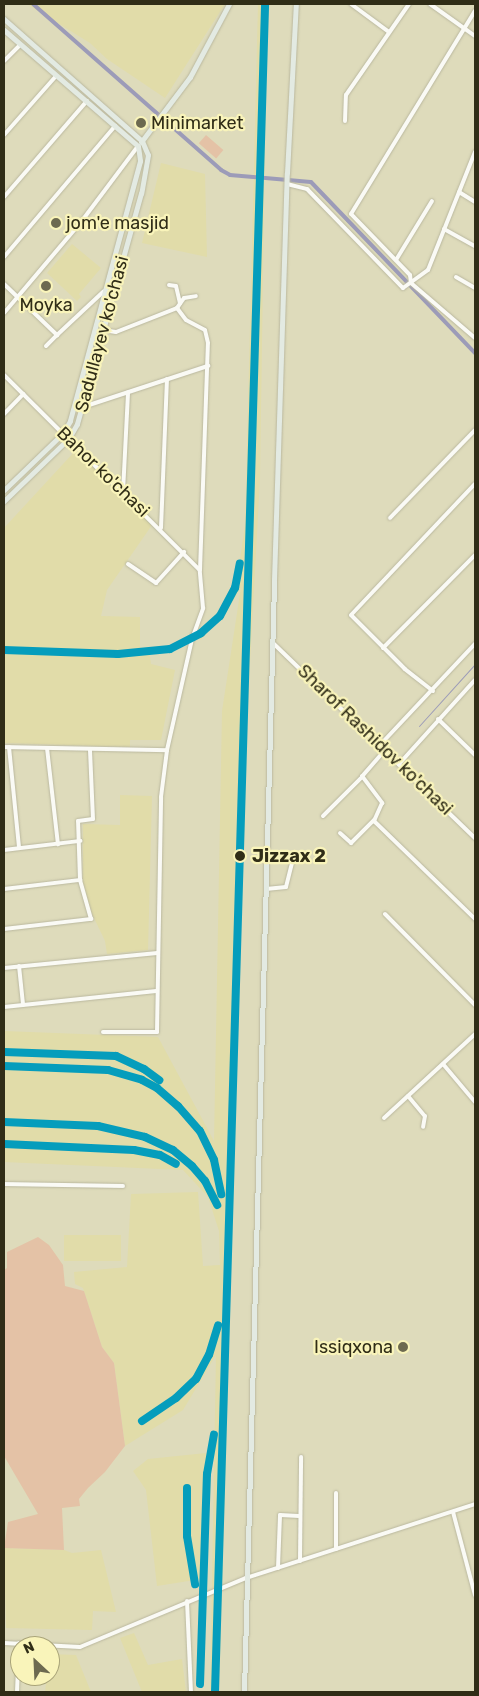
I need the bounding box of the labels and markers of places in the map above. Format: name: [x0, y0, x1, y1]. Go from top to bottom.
place label: Minimarket: [151, 112, 244, 134]
marker: Minimarket: [135, 117, 147, 129]
place label: jom'e masjid: [66, 212, 169, 234]
marker: jom'e masjid: [50, 217, 62, 229]
marker: Moyka: [40, 280, 52, 292]
place label: Moyka: [19, 294, 73, 316]
place label: Jizzax 2: [252, 845, 326, 867]
marker: Jizzax 2: [231, 847, 249, 865]
place label: Issiqxona: [314, 1336, 393, 1358]
marker: Issiqxona: [397, 1341, 409, 1353]

